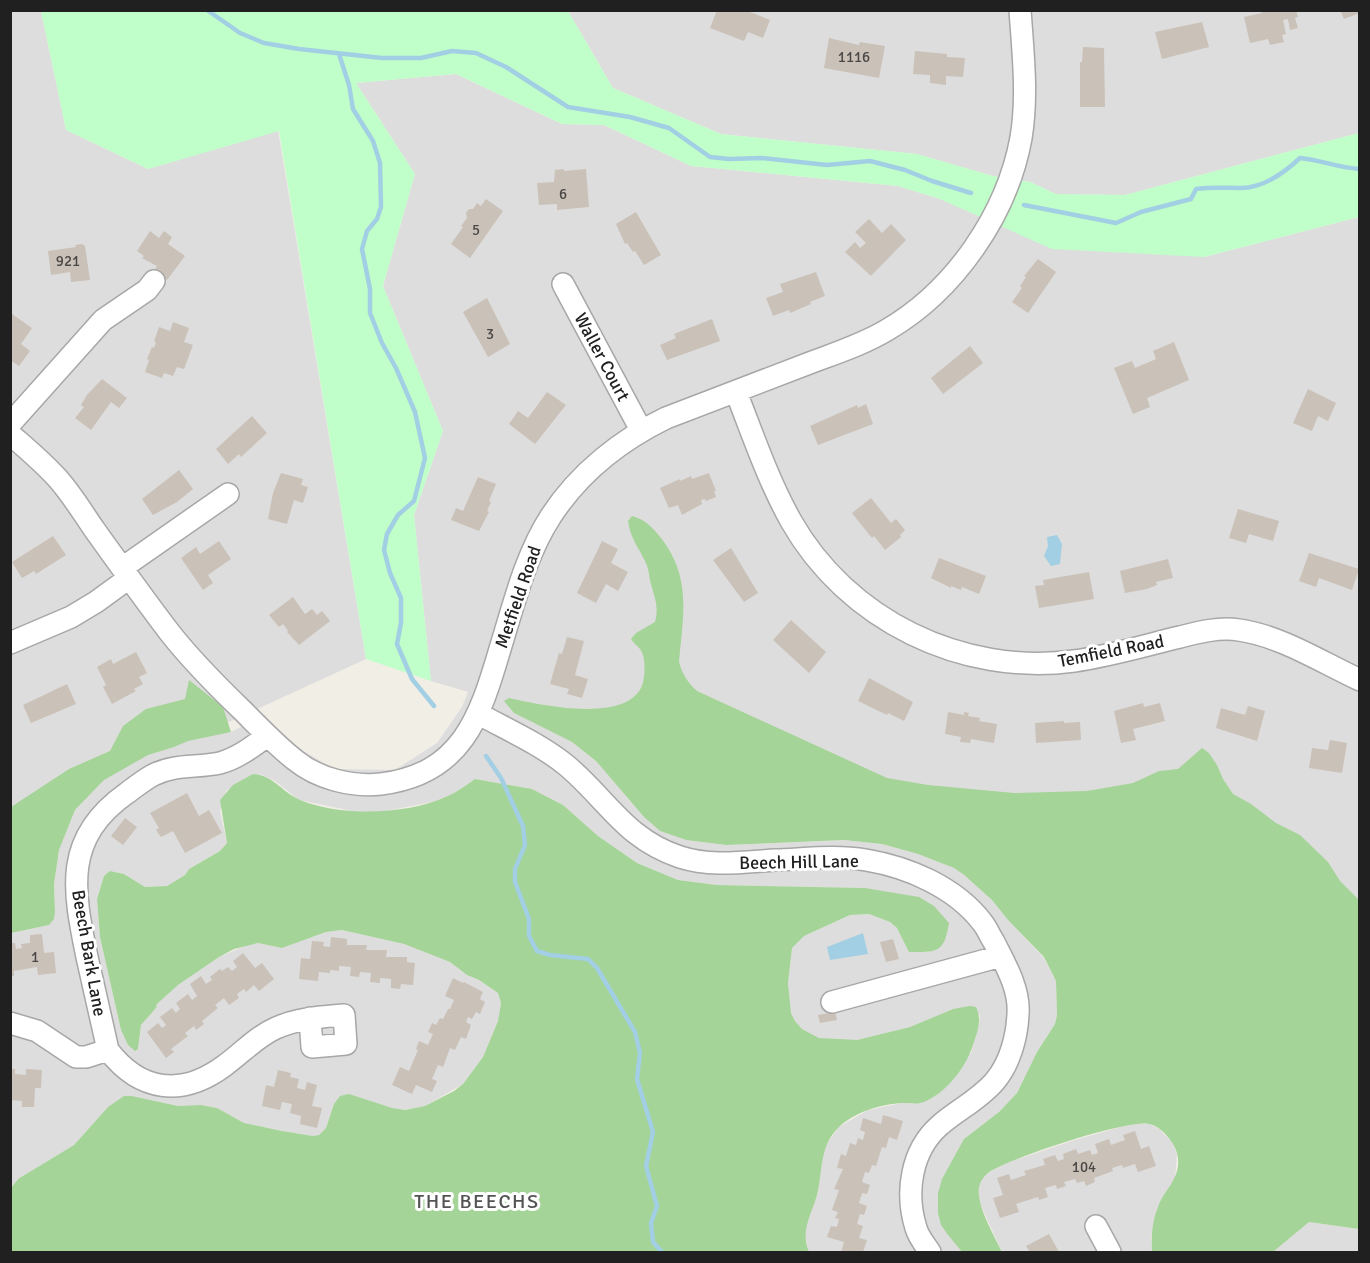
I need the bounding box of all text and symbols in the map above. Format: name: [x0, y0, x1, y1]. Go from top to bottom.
house number: 1116: [838, 48, 870, 66]
house number: 6: [559, 185, 567, 203]
house number: 5: [472, 221, 480, 239]
house number: 921: [56, 252, 80, 270]
street label: Waller Court: [570, 309, 634, 405]
house number: 3: [486, 325, 494, 343]
street label: Metfield Road: [490, 543, 546, 651]
street label: Temfield Road: [1056, 630, 1166, 672]
street label: Beech Hill Lane: [739, 850, 859, 874]
street label: Beech Bark Lane: [67, 888, 111, 1018]
house number: 1: [31, 948, 39, 966]
house number: 104: [1072, 1158, 1096, 1176]
district label: THE BEECHS: [414, 1189, 540, 1214]

